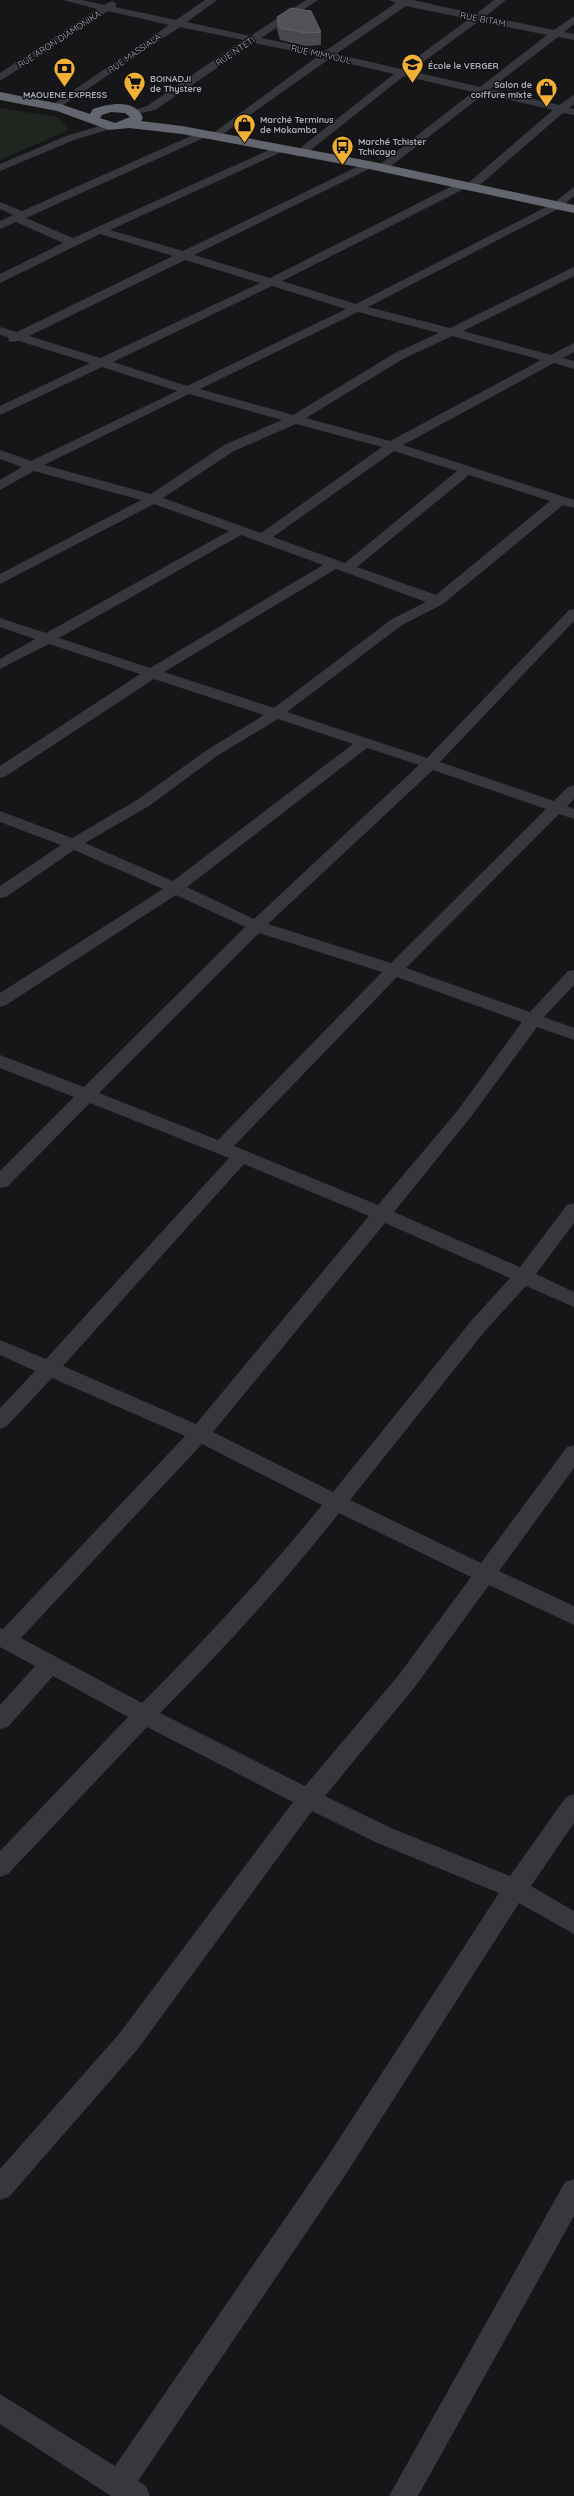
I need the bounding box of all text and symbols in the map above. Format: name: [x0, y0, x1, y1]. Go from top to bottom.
street label: RUE ARON DIAMONIKA: [15, 8, 103, 70]
street label: RUE BITAM: [459, 9, 507, 29]
street label: RUE MASSIALA: [105, 31, 163, 75]
street label: RUE NTETI: [213, 34, 257, 68]
street label: RUE MIMVOUL: [290, 42, 352, 66]
school or university icon: École le VERGER: [399, 52, 425, 85]
bank icon: MAOUENE EXPRESS: [52, 56, 78, 89]
place label: École le VERGER: [428, 60, 499, 71]
supermarket icon: BOINADJI de Thystere: [121, 70, 147, 103]
place label: BOINADJI de Thystere: [150, 73, 202, 94]
shop icon: Salon de coiffure mixte: [534, 76, 560, 109]
place label: Salon de coiffure mixte: [471, 79, 532, 100]
place label: MAOUENE EXPRESS: [23, 89, 108, 100]
shop icon: Marché Terminus de Mokamba: [231, 111, 257, 144]
place label: Marché Terminus de Mokamba: [260, 114, 334, 135]
bus stop icon: Marché Tchister Tchicaya: [329, 133, 355, 166]
place label: Marché Tchister Tchicaya: [358, 136, 426, 157]

